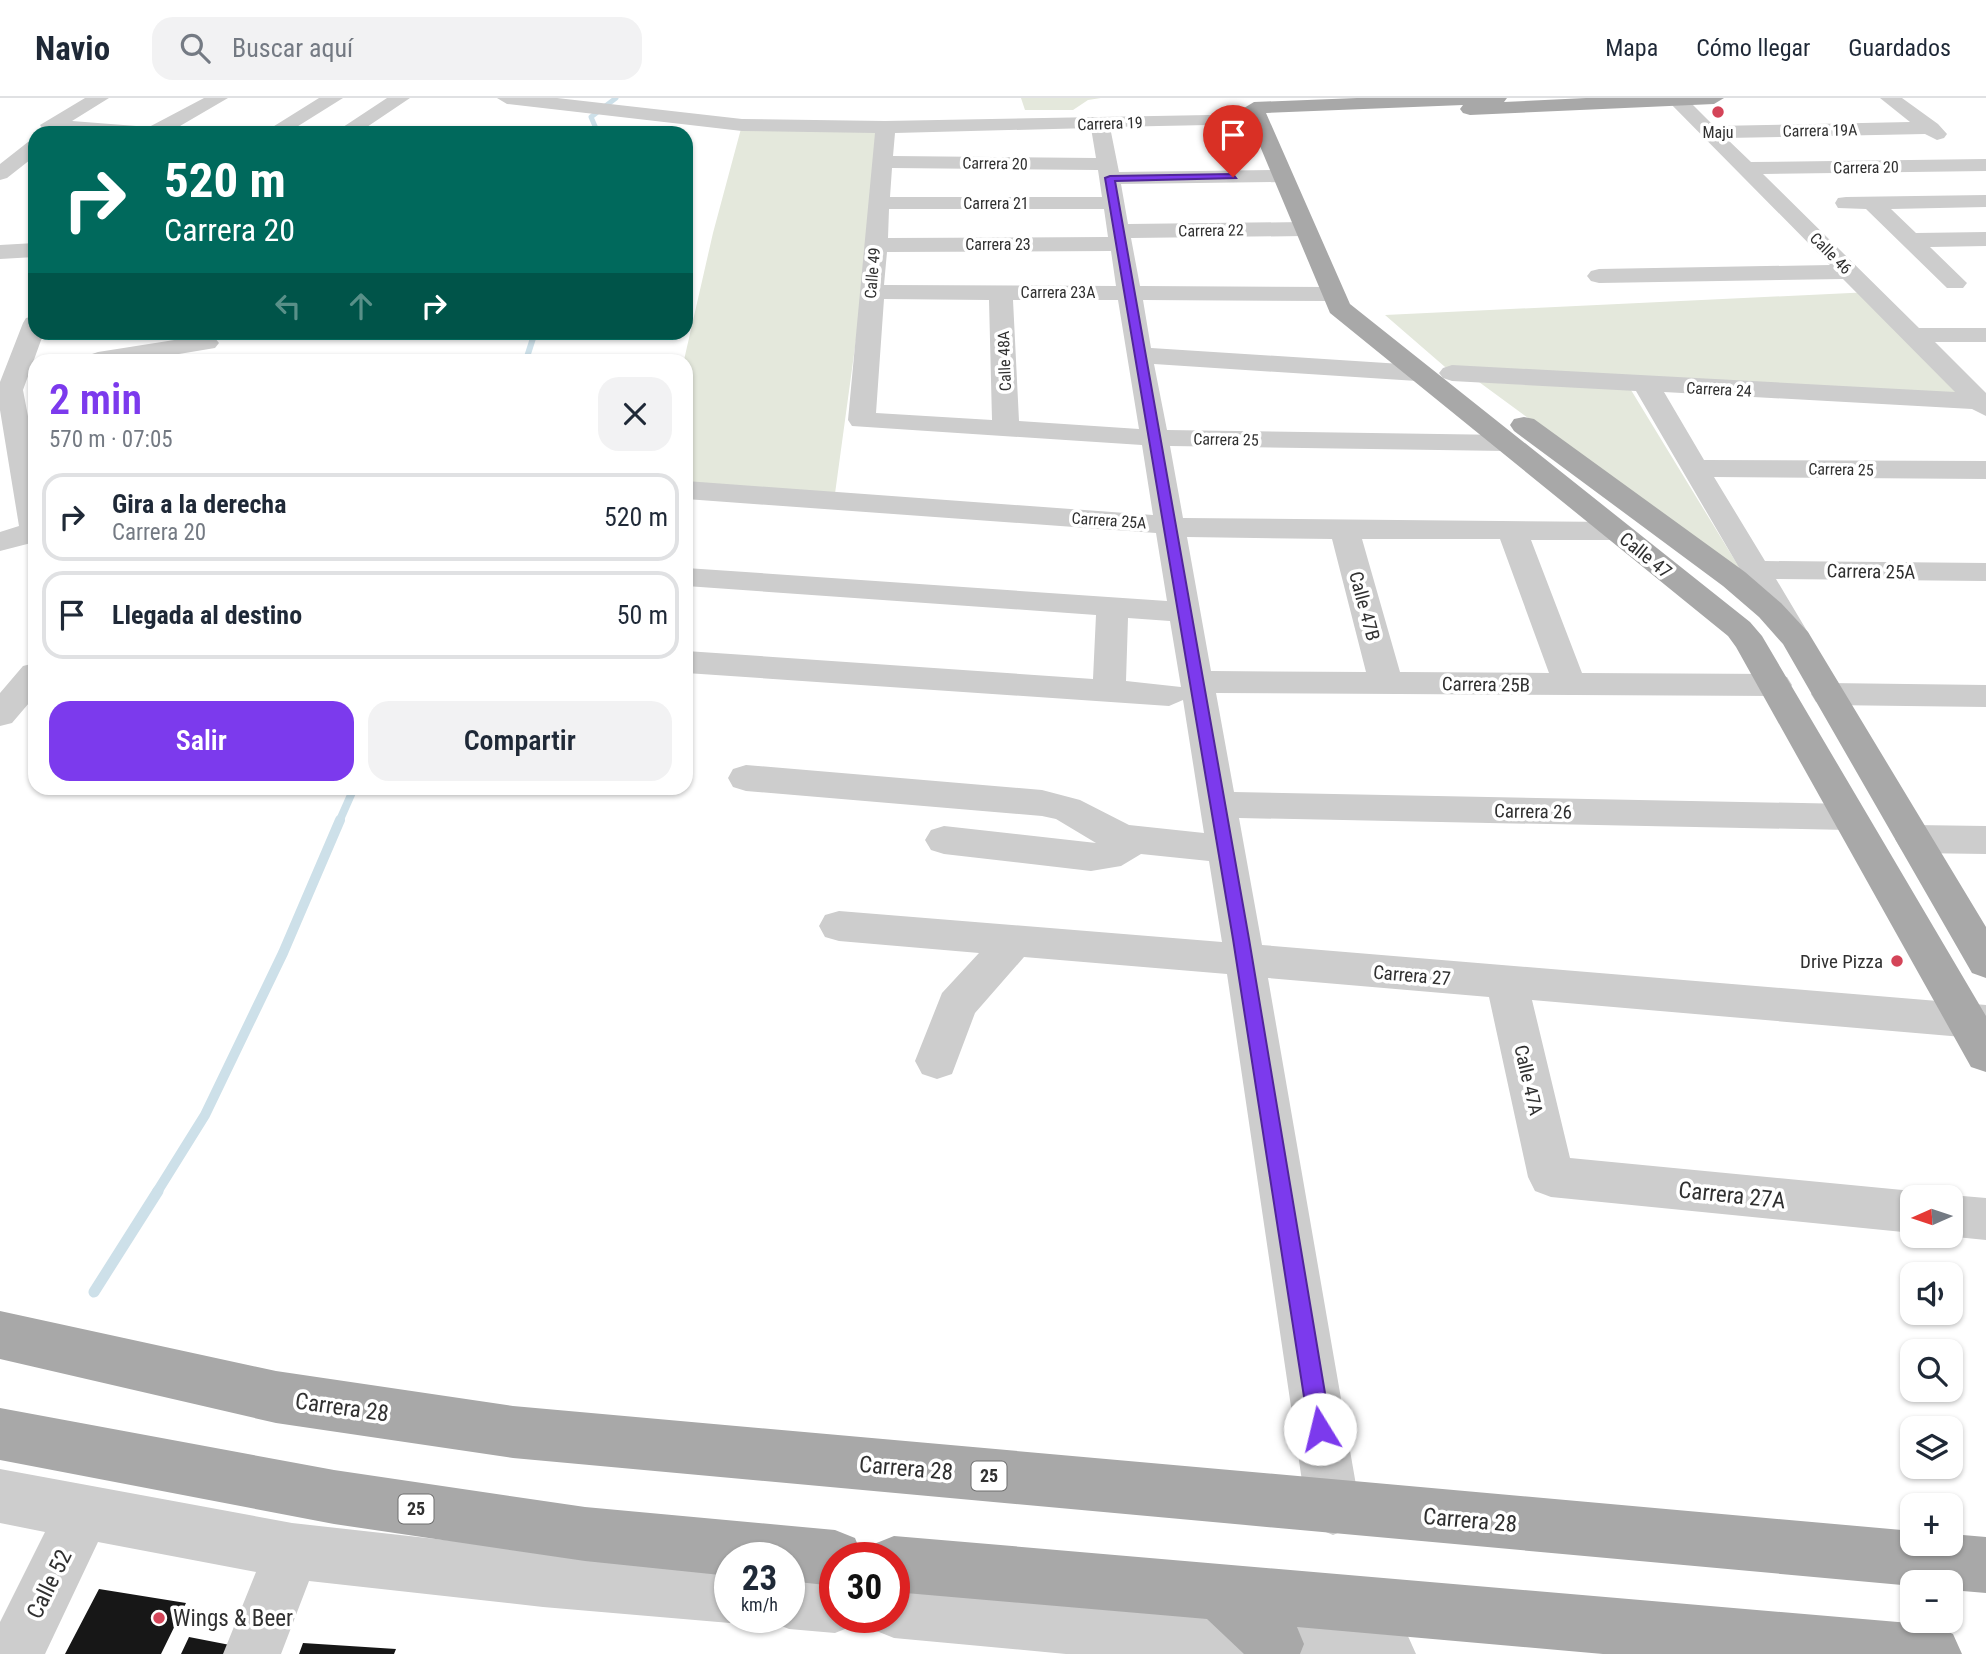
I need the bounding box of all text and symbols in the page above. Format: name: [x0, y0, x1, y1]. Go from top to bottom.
search box: [152, 17, 642, 80]
text: Navio: [35, 29, 110, 68]
icon: search: [176, 29, 214, 67]
text: Buscar aquí: [232, 33, 353, 63]
text: Mapa: [1605, 34, 1658, 62]
text: Cómo llegar: [1696, 34, 1810, 62]
text: Guardados: [1848, 34, 1951, 62]
marker: Maju: [1710, 104, 1726, 120]
pin: [1203, 105, 1263, 177]
street label: Carrera 19: [1077, 113, 1143, 134]
icon: arrive: [1214, 116, 1252, 154]
street label: Carrera 19A: [1782, 120, 1858, 141]
place label: Maju: [1702, 123, 1734, 142]
text: 520 m: [164, 152, 286, 209]
street label: Carrera 20: [962, 153, 1028, 174]
icon: right: [49, 154, 140, 245]
street label: Carrera 20: [1833, 157, 1899, 178]
street label: Carrera 21: [963, 194, 1029, 213]
text: Carrera 20: [164, 211, 295, 249]
street label: Carrera 22: [1178, 220, 1244, 241]
street label: Calle 46: [1806, 229, 1855, 278]
street label: Carrera 23: [965, 235, 1031, 254]
street label: Calle 49: [861, 247, 884, 299]
street label: Carrera 23A: [1021, 283, 1095, 302]
icon: left: [269, 287, 307, 325]
icon: ahead: [342, 287, 380, 325]
icon: right: [415, 287, 453, 325]
street label: Calle 48A: [994, 331, 1015, 391]
text: 2 min: [49, 375, 142, 424]
button: close: [598, 377, 672, 451]
street label: Carrera 24: [1686, 378, 1752, 401]
text: 570 m · 07:05: [49, 426, 173, 453]
street label: Carrera 25: [1193, 429, 1259, 450]
street label: Carrera 25: [1808, 459, 1874, 480]
text: Gira a la derecha: [112, 489, 286, 519]
icon: right: [53, 498, 91, 536]
text: 520 m: [604, 502, 668, 532]
street label: Carrera 25A: [1071, 508, 1147, 533]
text: Carrera 20: [112, 519, 206, 546]
street label: Calle 47: [1615, 527, 1676, 583]
street label: Carrera 25A: [1826, 559, 1916, 584]
street label: Calle 47B: [1344, 569, 1385, 643]
icon: arrive: [53, 596, 91, 634]
text: Llegada al destino: [112, 600, 302, 630]
text: 50 m: [617, 600, 668, 630]
street label: Carrera 25B: [1442, 672, 1530, 697]
button: Salir: [49, 701, 354, 781]
button: Compartir: [368, 701, 672, 781]
street label: Carrera 26: [1494, 799, 1572, 824]
place label: Drive Pizza: [1800, 950, 1883, 973]
marker: Drive Pizza: [1889, 953, 1905, 969]
street label: Carrera 27: [1372, 961, 1452, 990]
street label: Calle 47A: [1509, 1043, 1548, 1118]
street label: Carrera 27A: [1677, 1176, 1787, 1215]
north arrow: [1900, 1185, 1964, 1248]
map controls: [1900, 1185, 1963, 1633]
button: sound: [1900, 1262, 1963, 1325]
button: search: [1900, 1339, 1963, 1402]
street label: Carrera 28: [293, 1388, 390, 1427]
position arrow: [1283, 1392, 1357, 1466]
button: layers: [1900, 1416, 1963, 1479]
street label: Carrera 28: [858, 1451, 954, 1486]
road number: 25: [972, 1462, 1006, 1490]
button: +: [1900, 1493, 1963, 1556]
road number: 25: [398, 1494, 434, 1524]
street label: Carrera 28: [1422, 1503, 1518, 1538]
speed limit sign: 30: [819, 1542, 910, 1633]
street label: Calle 52: [21, 1545, 78, 1623]
text: 23: [742, 1558, 777, 1599]
button: −: [1900, 1570, 1963, 1633]
text: km/h: [741, 1594, 778, 1615]
place label: Wings & Beer: [173, 1605, 293, 1632]
marker: Wings & Beer: [151, 1610, 167, 1626]

